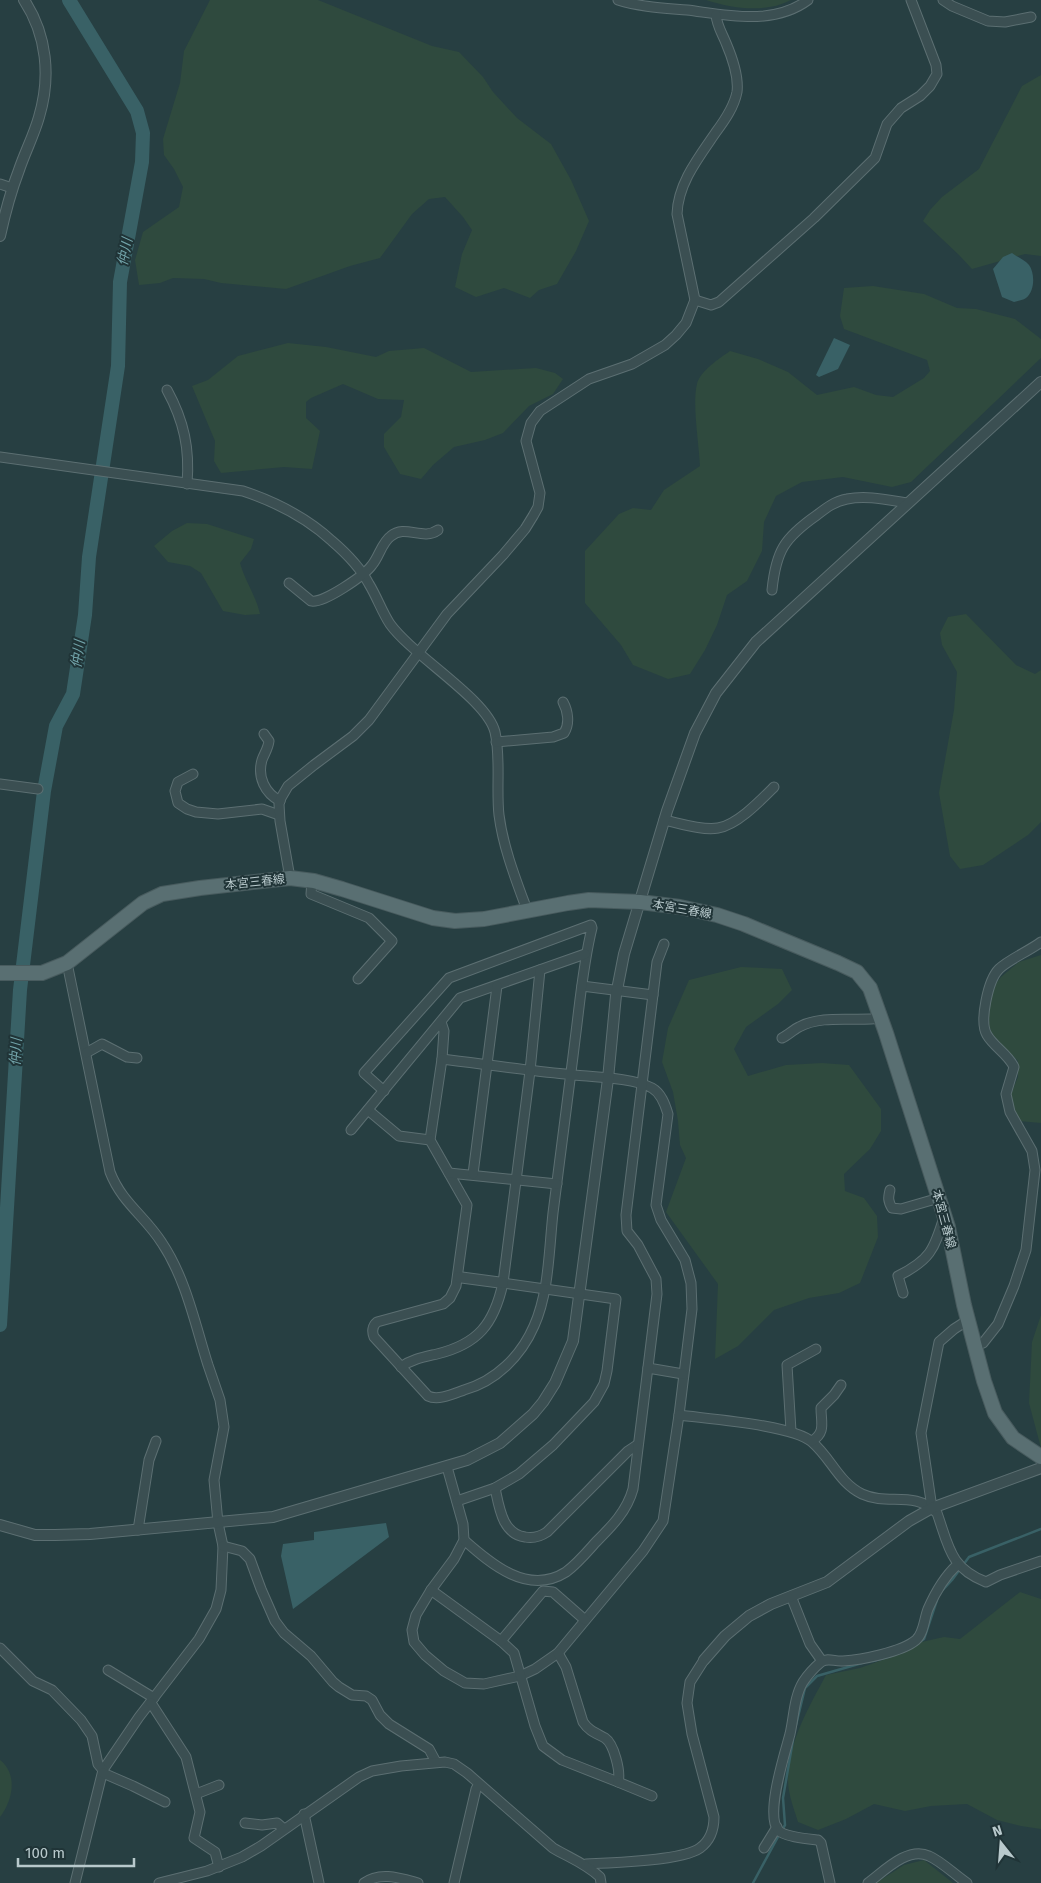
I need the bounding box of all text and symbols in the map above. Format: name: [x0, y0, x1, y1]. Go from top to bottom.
water label: 仲川: [114, 235, 136, 267]
water label: 仲川: [68, 637, 89, 669]
street label: 本宮三春線: [224, 872, 286, 892]
street label: 本宮三春線: [651, 897, 713, 921]
water label: 仲川: [7, 1036, 25, 1066]
street label: 本宮三春線: [929, 1188, 959, 1250]
north arrow: [976, 1818, 1026, 1868]
text: N: [990, 1822, 1004, 1841]
scale bar: [18, 1836, 134, 1868]
text: 100 m: [25, 1844, 65, 1862]

